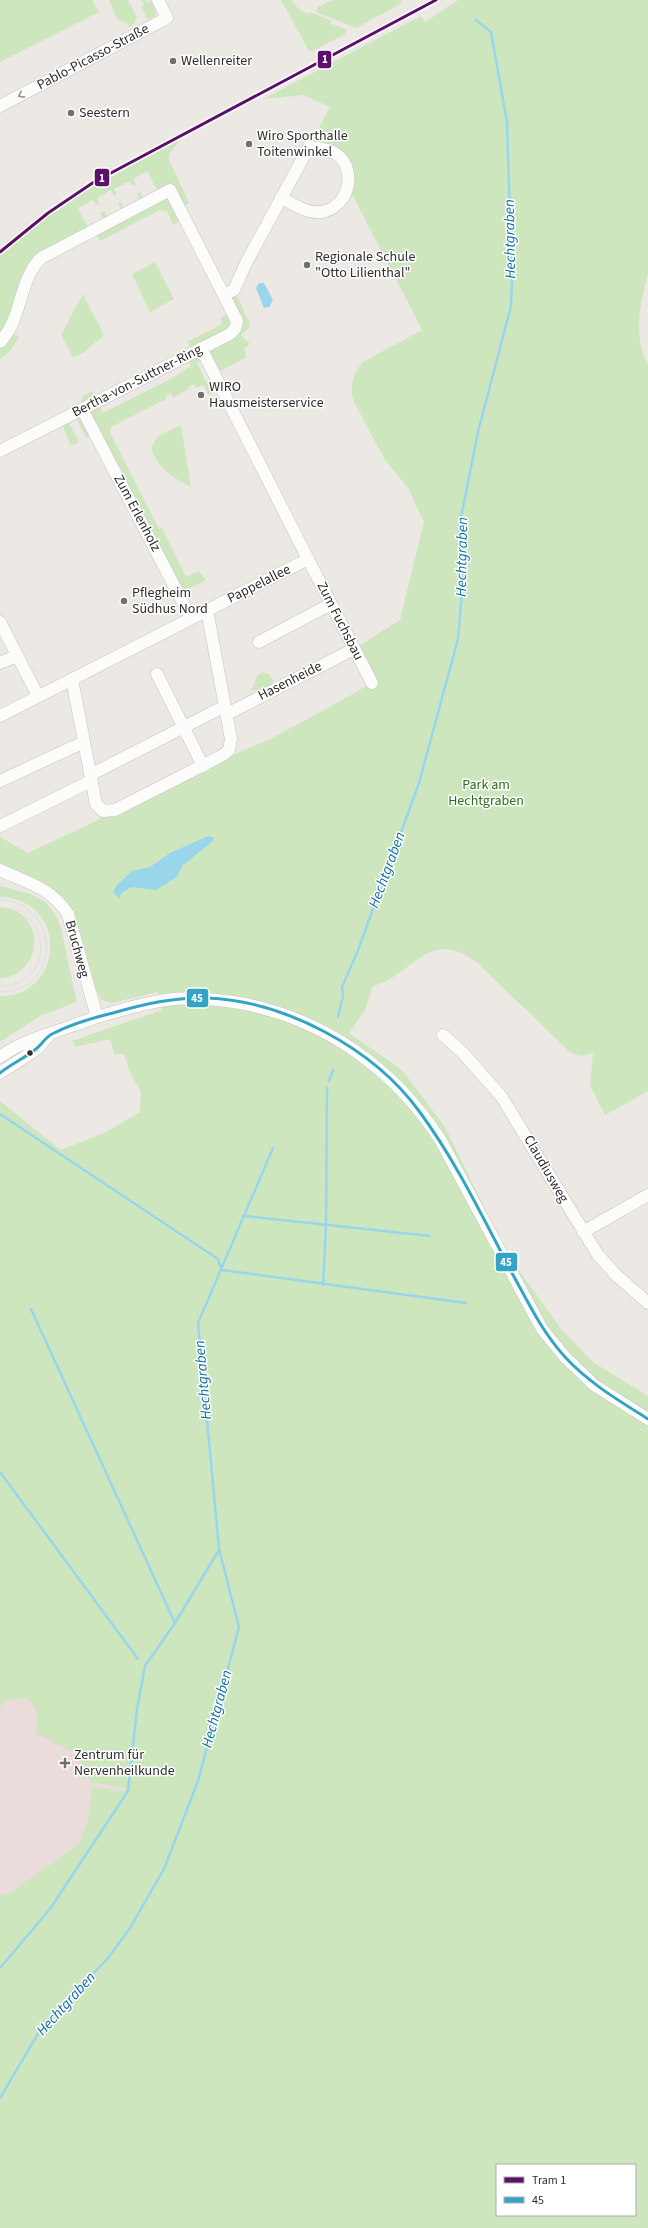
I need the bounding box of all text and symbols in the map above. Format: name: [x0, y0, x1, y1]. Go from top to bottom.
street label: Pablo-Picasso-Straße: [33, 19, 153, 95]
line badge: 1: [317, 50, 332, 69]
place label: Wellenreiter: [181, 51, 252, 71]
text: 1: [322, 52, 328, 67]
marker: Wellenreiter: [168, 56, 178, 66]
one-way arrow: [18, 90, 26, 98]
place label: Seestern: [79, 103, 130, 123]
marker: Seestern: [66, 108, 76, 118]
place label: Wiro Sporthalle Toitenwinkel: [257, 126, 348, 162]
marker: Wiro Sporthalle Toitenwinkel: [244, 139, 254, 149]
line badge: 1: [94, 168, 110, 187]
text: 1: [99, 171, 105, 186]
water label: Hechtgraben: [499, 199, 521, 279]
place label: Regionale Schule "Otto Lilienthal": [315, 247, 415, 283]
marker: Regionale Schule "Otto Lilienthal": [302, 260, 312, 270]
street label: Bertha-von-Suttner-Ring: [69, 340, 205, 422]
place label: WIRO Hausmeisterservice: [209, 377, 324, 413]
marker: WIRO Hausmeisterservice: [196, 390, 206, 400]
street label: Zum Erlenholz: [108, 471, 166, 555]
water label: Hechtgraben: [451, 517, 473, 597]
street label: Pappelallee: [224, 560, 294, 608]
street label: Zum Fuchsbau: [312, 578, 368, 664]
place label: Pflegheim Südhus Nord: [132, 583, 208, 619]
marker: Pflegheim Südhus Nord: [119, 596, 129, 606]
street label: Hasenheide: [255, 656, 325, 706]
park label: Park am Hechtgraben: [448, 775, 524, 811]
water label: Hechtgraben: [364, 829, 411, 911]
street label: Bruchweg: [60, 918, 94, 980]
line badge: 45: [186, 988, 209, 1008]
text: 45: [191, 991, 203, 1006]
unlabelled marker: [25, 1048, 35, 1058]
street label: Claudiusweg: [519, 1132, 573, 1206]
line badge: 45: [495, 1252, 518, 1272]
text: 45: [500, 1255, 512, 1270]
water label: Hechtgraben: [189, 1339, 217, 1421]
water label: Hechtgraben: [197, 1668, 237, 1750]
place label: Zentrum für Nervenheilkunde: [74, 1745, 175, 1781]
marker: Zentrum für Nervenheilkunde: [59, 1757, 71, 1769]
water label: Hechtgraben: [32, 1967, 101, 2041]
legend: [496, 2164, 636, 2216]
text: Tram 1: [532, 2172, 566, 2189]
text: 45: [532, 2192, 544, 2209]

